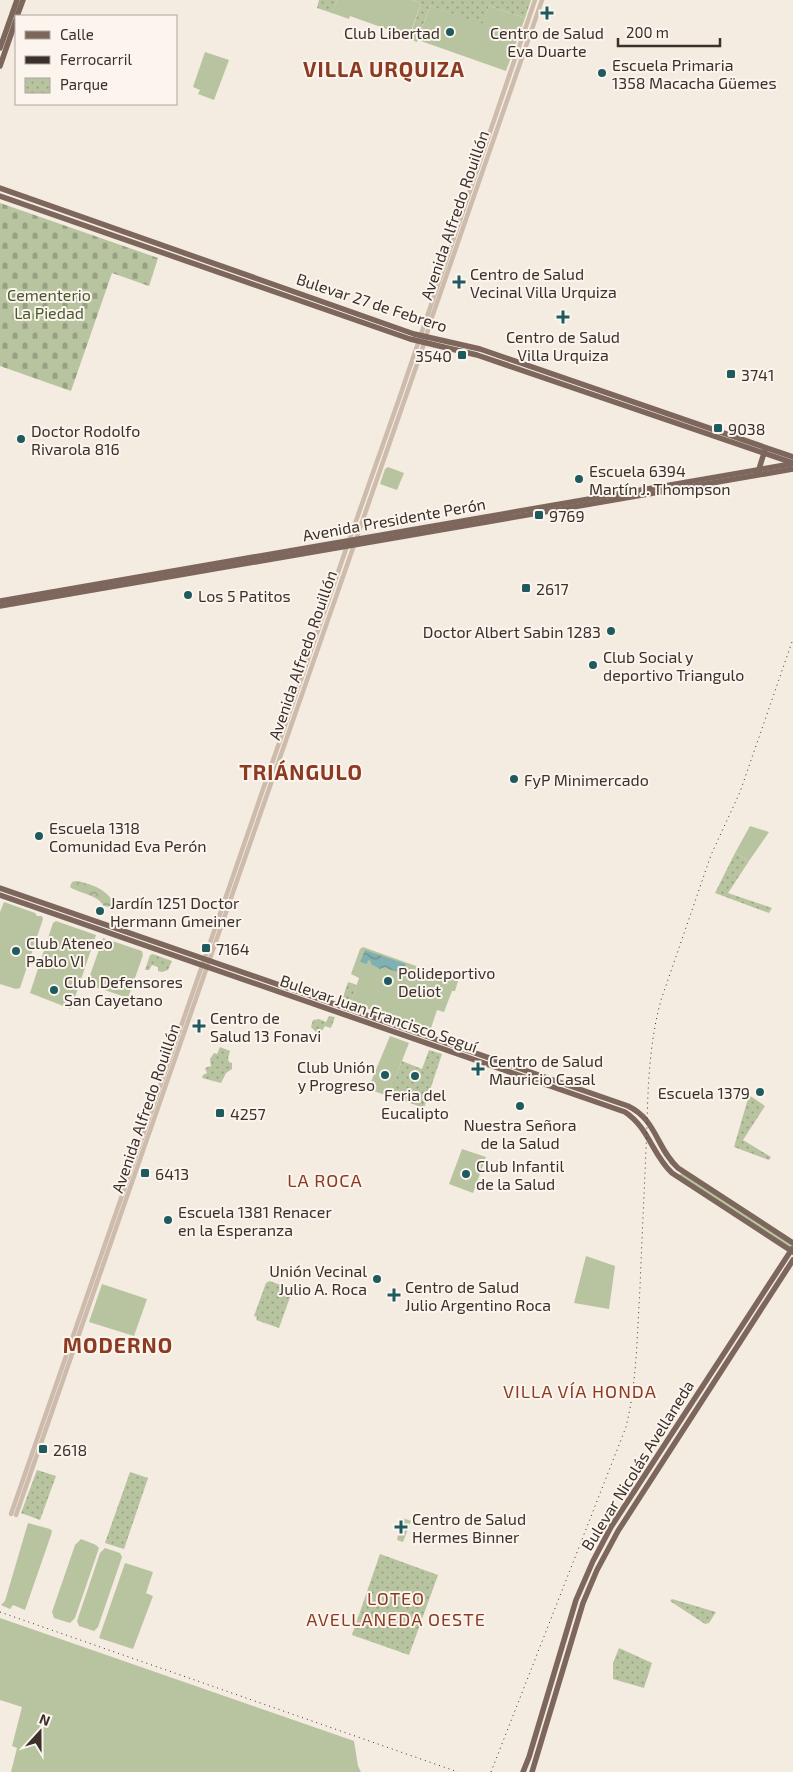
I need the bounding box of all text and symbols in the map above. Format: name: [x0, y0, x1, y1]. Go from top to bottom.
marker: Centro de Salud Eva Duarte: [540, 6, 554, 20]
legend: [15, 15, 178, 105]
scale bar: [618, 15, 720, 47]
place label: Club Libertad: [344, 23, 440, 42]
place label: Centro de Salud Eva Duarte: [490, 23, 604, 60]
text: 200 m: [626, 23, 669, 41]
text: Calle: [60, 25, 94, 43]
marker: Club Libertad: [444, 26, 456, 38]
text: Ferrocarril: [60, 50, 133, 68]
place label: Escuela Primaria 1358 Macacha Güemes: [612, 55, 777, 92]
district label: VILLA URQUIZA: [303, 56, 465, 82]
marker: Escuela Primaria 1358 Macacha Güemes: [596, 67, 608, 79]
text: Parque: [60, 75, 108, 93]
street label: Avenida Alfredo Rouillón: [416, 128, 492, 302]
place label: Centro de Salud Vecinal Villa Urquiza: [470, 264, 617, 301]
street label: Bulevar 27 de Febrero: [294, 269, 450, 335]
marker: Centro de Salud Vecinal Villa Urquiza: [452, 275, 466, 289]
park label: Cementerio La Piedad: [7, 285, 91, 322]
marker: Centro de Salud Villa Urquiza: [556, 310, 570, 324]
place label: Centro de Salud Villa Urquiza: [506, 327, 620, 364]
place label: 3540: [415, 346, 452, 365]
marker: 3540: [456, 349, 468, 361]
place label: 3741: [741, 365, 774, 384]
marker: 3741: [725, 368, 737, 380]
place label: 9038: [728, 419, 765, 438]
place label: Doctor Rodolfo Rivarola 816: [31, 421, 140, 458]
marker: 9038: [712, 422, 724, 434]
marker: Doctor Rodolfo Rivarola 816: [15, 433, 27, 445]
place label: Escuela 6394 Martín J. Thompson: [589, 461, 731, 498]
marker: Escuela 6394 Martín J. Thompson: [573, 473, 585, 485]
street label: Avenida Presidente Perón: [301, 494, 487, 544]
place label: 9769: [549, 506, 585, 525]
marker: 9769: [533, 509, 545, 521]
street label: Avenida Alfredo Rouillón: [264, 568, 340, 742]
place label: 2617: [536, 579, 569, 598]
marker: 2617: [520, 582, 532, 594]
place label: Los 5 Patitos: [198, 586, 291, 605]
marker: Los 5 Patitos: [182, 589, 194, 601]
place label: Doctor Albert Sabin 1283: [423, 622, 601, 641]
marker: Doctor Albert Sabin 1283: [605, 625, 617, 637]
place label: Club Social y deportivo Triangulo: [603, 647, 744, 684]
marker: Club Social y deportivo Triangulo: [587, 659, 599, 671]
district label: TRIÁNGULO: [239, 759, 363, 784]
place label: FyP Minimercado: [524, 770, 649, 789]
marker: FyP Minimercado: [508, 773, 520, 785]
place label: Escuela 1318 Comunidad Eva Perón: [49, 818, 207, 855]
marker: Escuela 1318 Comunidad Eva Perón: [33, 830, 45, 842]
place label: Jardín 1251 Doctor Hermann Gmeiner: [110, 893, 242, 930]
marker: Jardín 1251 Doctor Hermann Gmeiner: [94, 905, 106, 917]
place label: Club Ateneo Pablo VI: [26, 933, 113, 970]
place label: 7164: [216, 939, 250, 958]
marker: 7164: [200, 942, 212, 954]
marker: Club Ateneo Pablo VI: [10, 945, 22, 957]
place label: Polideportivo Deliot: [398, 963, 495, 1000]
street label: Bulevar Juan Francisco Seguí: [278, 970, 481, 1056]
place label: Club Defensores San Cayetano: [64, 972, 183, 1009]
marker: Polideportivo Deliot: [382, 975, 394, 987]
marker: Club Defensores San Cayetano: [48, 984, 60, 996]
place label: Centro de Salud 13 Fonavi: [210, 1008, 321, 1045]
marker: Centro de Salud 13 Fonavi: [192, 1019, 206, 1033]
street label: Avenida Alfredo Rouillón: [107, 1021, 183, 1195]
place label: Centro de Salud Mauricio Casal: [489, 1051, 603, 1088]
place label: Club Unión y Progreso: [297, 1057, 375, 1094]
marker: Centro de Salud Mauricio Casal: [471, 1062, 485, 1076]
marker: Club Unión y Progreso: [379, 1069, 391, 1081]
marker: Feria del Eucalipto: [409, 1070, 421, 1082]
place label: Escuela 1379: [658, 1083, 750, 1102]
place label: Feria del Eucalipto: [381, 1085, 449, 1122]
marker: Escuela 1379: [754, 1086, 766, 1098]
marker: Nuestra Señora de la Salud: [514, 1100, 526, 1112]
place label: 4257: [230, 1104, 266, 1123]
marker: 4257: [214, 1107, 226, 1119]
place label: Nuestra Señora de la Salud: [463, 1115, 577, 1152]
place label: Club Infantil de la Salud: [476, 1156, 564, 1193]
place label: 6413: [155, 1164, 189, 1183]
marker: 6413: [139, 1167, 151, 1179]
marker: Club Infantil de la Salud: [460, 1168, 472, 1180]
district label: LA ROCA: [287, 1169, 363, 1191]
place label: Escuela 1381 Renacer en la Esperanza: [178, 1202, 332, 1239]
marker: Escuela 1381 Renacer en la Esperanza: [162, 1214, 174, 1226]
place label: Unión Vecinal Julio A. Roca: [269, 1261, 367, 1298]
marker: Unión Vecinal Julio A. Roca: [371, 1273, 383, 1285]
place label: Centro de Salud Julio Argentino Roca: [405, 1277, 551, 1314]
marker: Centro de Salud Julio Argentino Roca: [387, 1288, 401, 1302]
district label: MODERNO: [63, 1332, 173, 1357]
street label: Bulevar Nicolás Avellaneda: [577, 1377, 697, 1553]
district label: VILLA VÍA HONDA: [503, 1380, 657, 1402]
place label: 2618: [53, 1440, 87, 1459]
marker: 2618: [37, 1443, 49, 1455]
place label: Centro de Salud Hermes Binner: [412, 1509, 526, 1546]
marker: Centro de Salud Hermes Binner: [394, 1520, 408, 1534]
district label: LOTEO AVELLANEDA OESTE: [306, 1587, 486, 1630]
north arrow: [15, 1707, 65, 1757]
text: N: [37, 1710, 53, 1729]

